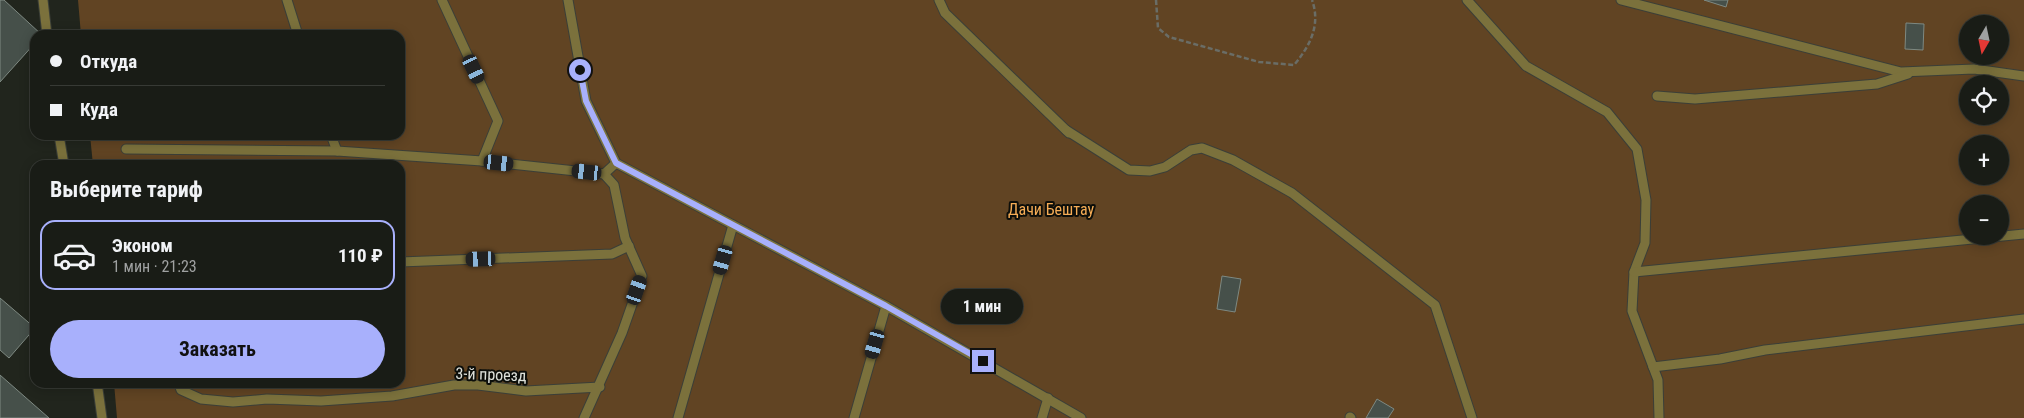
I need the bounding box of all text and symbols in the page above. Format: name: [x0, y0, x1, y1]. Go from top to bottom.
north arrow: [1959, 15, 2009, 65]
map controls: [1959, 15, 2009, 245]
text: Откуда: [80, 50, 137, 73]
car: [460, 52, 487, 86]
route start: [569, 59, 591, 81]
button: locate: [1959, 75, 2009, 125]
text: Куда: [80, 98, 118, 121]
button: +: [1959, 135, 2009, 185]
car: [483, 154, 514, 172]
car: [571, 163, 602, 181]
text: Выберите тариф: [50, 177, 203, 202]
button: −: [1959, 195, 2009, 245]
park label: Дачи Бештау: [1008, 200, 1094, 219]
icon: car: [52, 233, 97, 278]
text: Эконом: [112, 234, 173, 257]
text: 110 ₽: [338, 244, 383, 267]
car: [711, 244, 734, 276]
car: [465, 251, 496, 267]
text: 1 мин · 21:23: [112, 257, 197, 276]
car: [625, 273, 648, 307]
callout: 1 мин: [942, 288, 1024, 324]
text: 1 мин: [963, 297, 1001, 316]
button: Заказать: [50, 320, 385, 378]
car: [863, 328, 886, 360]
route end: [972, 350, 994, 372]
street label: 3-й проезд: [455, 364, 527, 385]

